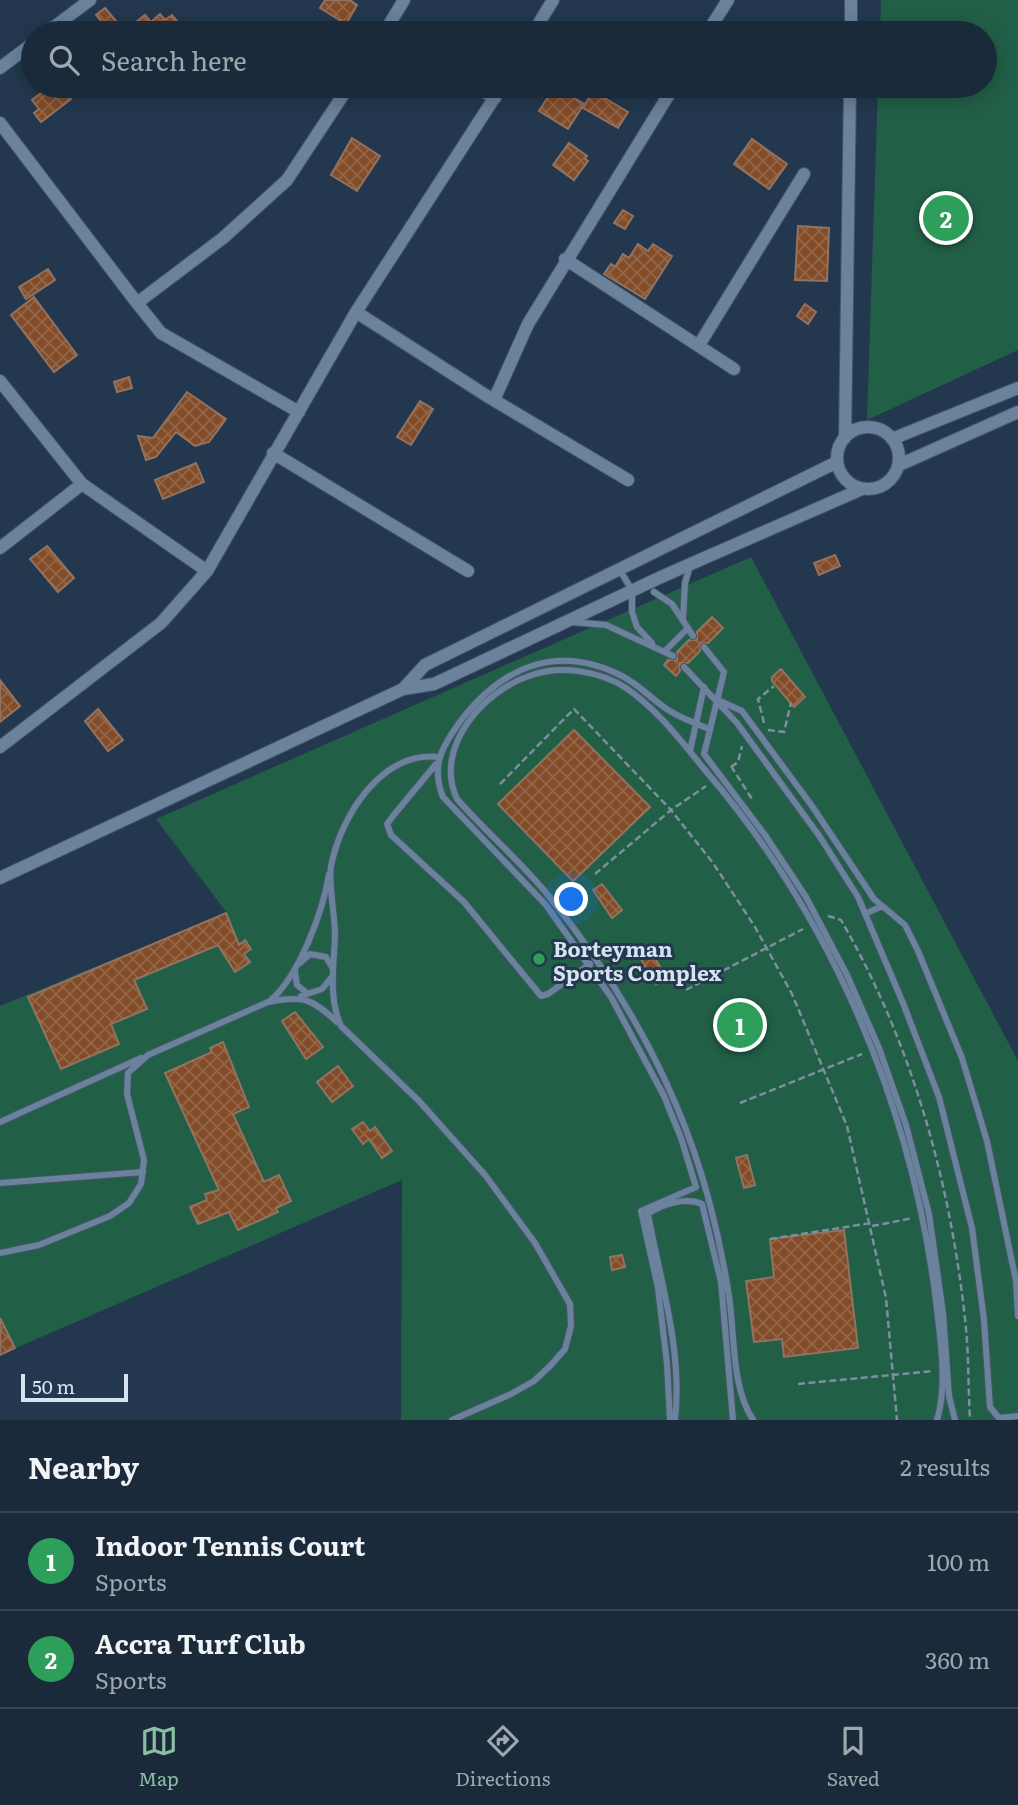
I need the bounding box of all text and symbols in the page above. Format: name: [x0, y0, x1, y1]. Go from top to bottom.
search box: [21, 21, 997, 98]
text: Search here: [101, 40, 247, 79]
icon: search: [45, 41, 83, 79]
pin: 2: [923, 192, 969, 244]
your location: [554, 882, 588, 916]
place label: Borteyman Sports Complex: [553, 932, 722, 987]
marker: Borteyman Sports Complex: [531, 951, 547, 967]
pin: 1: [717, 999, 763, 1051]
scale bar: [21, 1371, 128, 1403]
text: 50 m: [32, 1372, 75, 1400]
text: Nearby: [28, 1444, 139, 1488]
text: 2 results: [900, 1449, 990, 1483]
text: Indoor Tennis Court: [95, 1525, 365, 1564]
text: 1: [46, 1544, 56, 1578]
text: 100 m: [927, 1544, 990, 1578]
text: Sports: [95, 1564, 166, 1598]
text: Accra Turf Club: [95, 1623, 306, 1662]
text: 2: [45, 1642, 57, 1676]
text: 360 m: [925, 1642, 990, 1676]
text: Sports: [95, 1662, 166, 1696]
tab: Map: [138, 1722, 179, 1792]
tab: Directions: [455, 1722, 550, 1792]
tab: Saved: [827, 1722, 880, 1792]

